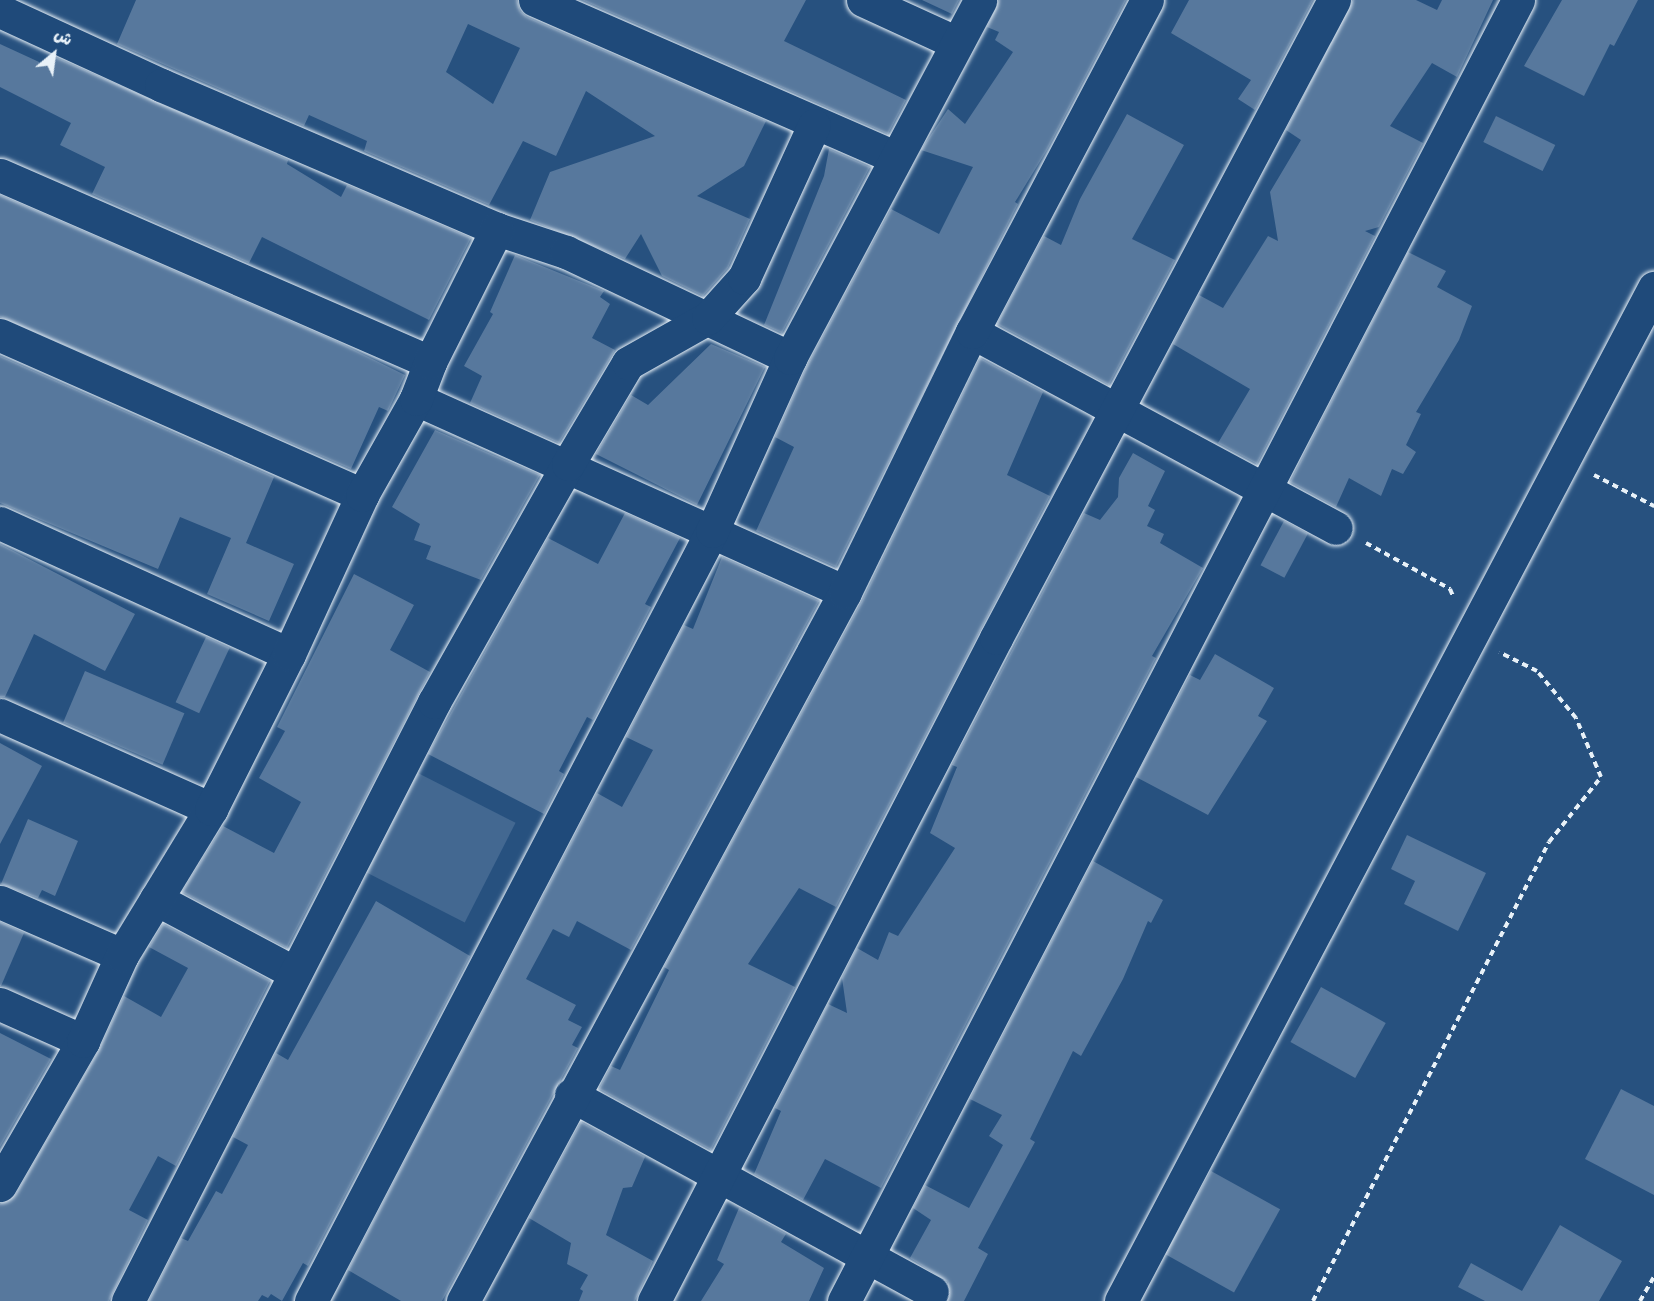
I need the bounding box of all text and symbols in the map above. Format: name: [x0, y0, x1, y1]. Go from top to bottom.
text: ش: [49, 23, 76, 53]
north arrow: [24, 24, 84, 84]

